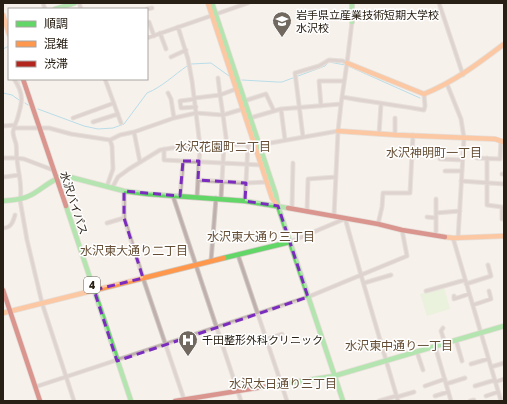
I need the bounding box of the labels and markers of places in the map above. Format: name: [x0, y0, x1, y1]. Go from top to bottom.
place label: 岩手県立産業技術短期大学校 水沢校: [296, 8, 439, 34]
school or university icon: 岩手県立産業技術短期大学校 水沢校: [271, 10, 293, 38]
hospital icon: 千田整形外科クリニック: [177, 329, 199, 357]
place label: 千田整形外科クリニック: [202, 333, 323, 346]

